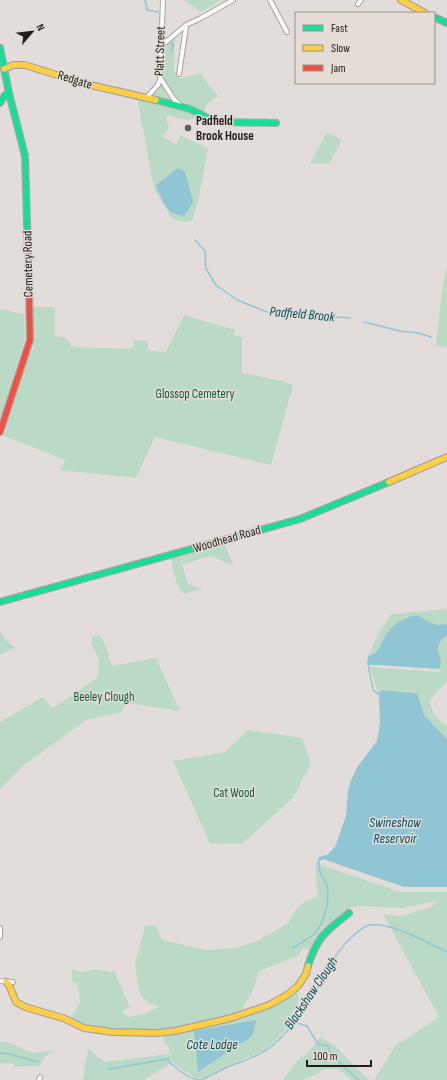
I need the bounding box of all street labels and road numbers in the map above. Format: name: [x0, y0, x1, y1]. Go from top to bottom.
street label: Platt Street: [151, 26, 169, 76]
street label: Redgate: [56, 67, 94, 93]
street label: Cemetery Road: [19, 231, 37, 297]
street label: Woodhead Road: [191, 522, 263, 556]

